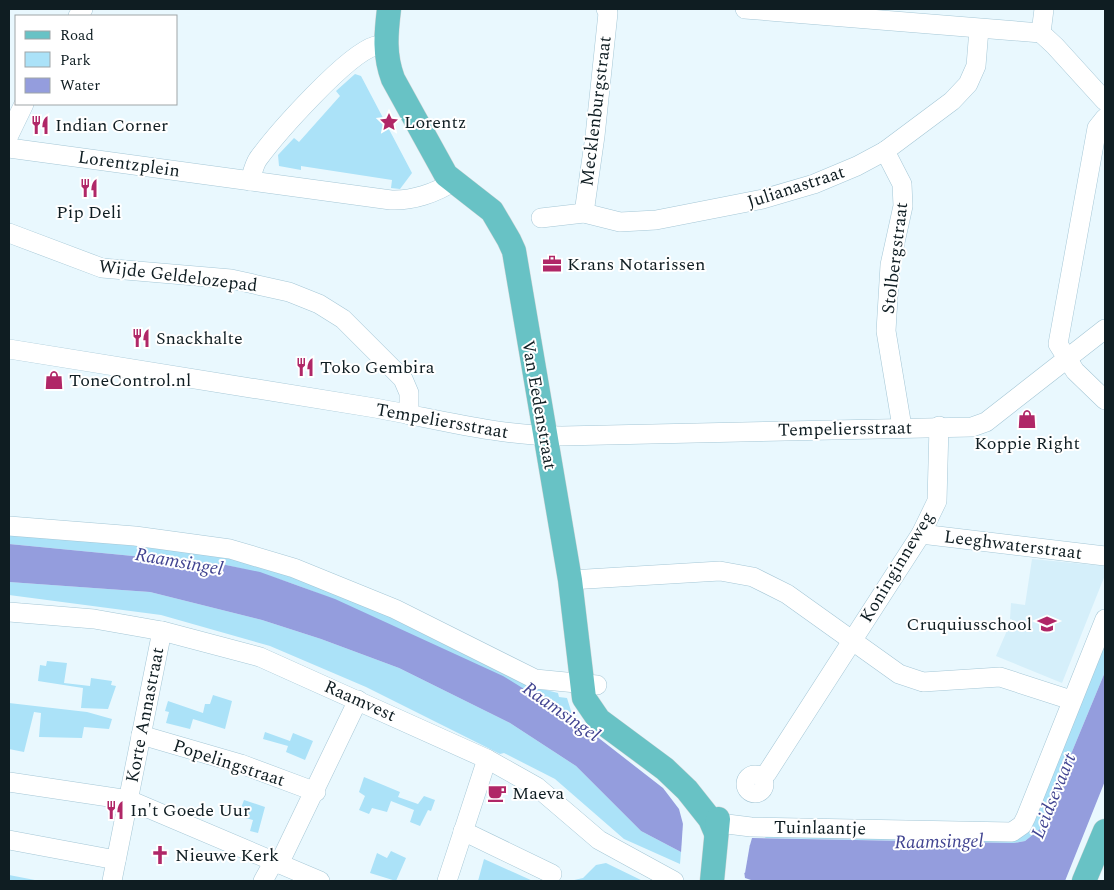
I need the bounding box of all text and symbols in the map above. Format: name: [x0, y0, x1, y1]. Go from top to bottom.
legend: [15, 15, 178, 105]
text: Road: [60, 24, 94, 47]
street label: Mecklenburgstraat: [573, 34, 619, 188]
text: Park: [60, 49, 91, 72]
text: Water: [60, 74, 100, 97]
place label: Lorentz: [404, 109, 466, 136]
place icon: Lorentz: [378, 111, 400, 133]
place label: Indian Corner: [55, 112, 168, 139]
restaurant icon: Indian Corner: [29, 114, 51, 136]
street label: Lorentzplein: [76, 143, 182, 185]
street label: Julianastraat: [744, 159, 848, 215]
restaurant icon: Pip Deli: [78, 177, 100, 199]
place label: Pip Deli: [56, 199, 122, 226]
street label: Stolbergstraat: [875, 201, 915, 315]
place label: Krans Notarissen: [567, 251, 705, 278]
street label: Wijde Geldelozepad: [97, 253, 259, 299]
office icon: Krans Notarissen: [541, 253, 563, 275]
place label: Snackhalte: [156, 325, 243, 352]
restaurant icon: Snackhalte: [130, 327, 152, 349]
street label: Van Eedenstraat: [514, 338, 564, 472]
place label: Toko Gembira: [320, 354, 435, 381]
restaurant icon: Toko Gembira: [294, 356, 316, 378]
place label: ToneControl.nl: [69, 367, 191, 394]
shop icon: ToneControl.nl: [43, 369, 65, 391]
street label: Tempeliersstraat: [374, 396, 510, 446]
shop icon: Koppie Right: [1016, 408, 1038, 430]
street label: Tempeliersstraat: [778, 414, 912, 444]
place label: Koppie Right: [974, 430, 1080, 457]
street label: Koninginneweg: [853, 506, 941, 628]
street label: Leeghwaterstraat: [942, 523, 1084, 567]
water label: Raamsingel: [133, 540, 225, 584]
place label: Cruquiusschool: [907, 611, 1032, 638]
school or university icon: Cruquiusschool: [1036, 613, 1058, 635]
street label: Korte Annastraat: [119, 645, 171, 785]
street label: Raamvest: [320, 673, 400, 729]
water label: Raamsingel: [516, 675, 606, 749]
street label: Popelingstraat: [170, 732, 288, 794]
water label: Leidsevaart: [1024, 748, 1085, 843]
place label: Maeva: [512, 780, 564, 807]
cafe icon: Maeva: [486, 782, 508, 804]
place label: In't Goede Uur: [130, 797, 250, 824]
restaurant icon: In't Goede Uur: [104, 799, 126, 821]
street label: Tuinlaantje: [774, 814, 866, 842]
water label: Raamsingel: [894, 827, 984, 857]
place label: Nieuwe Kerk: [175, 842, 279, 869]
church icon: Nieuwe Kerk: [149, 844, 171, 866]

